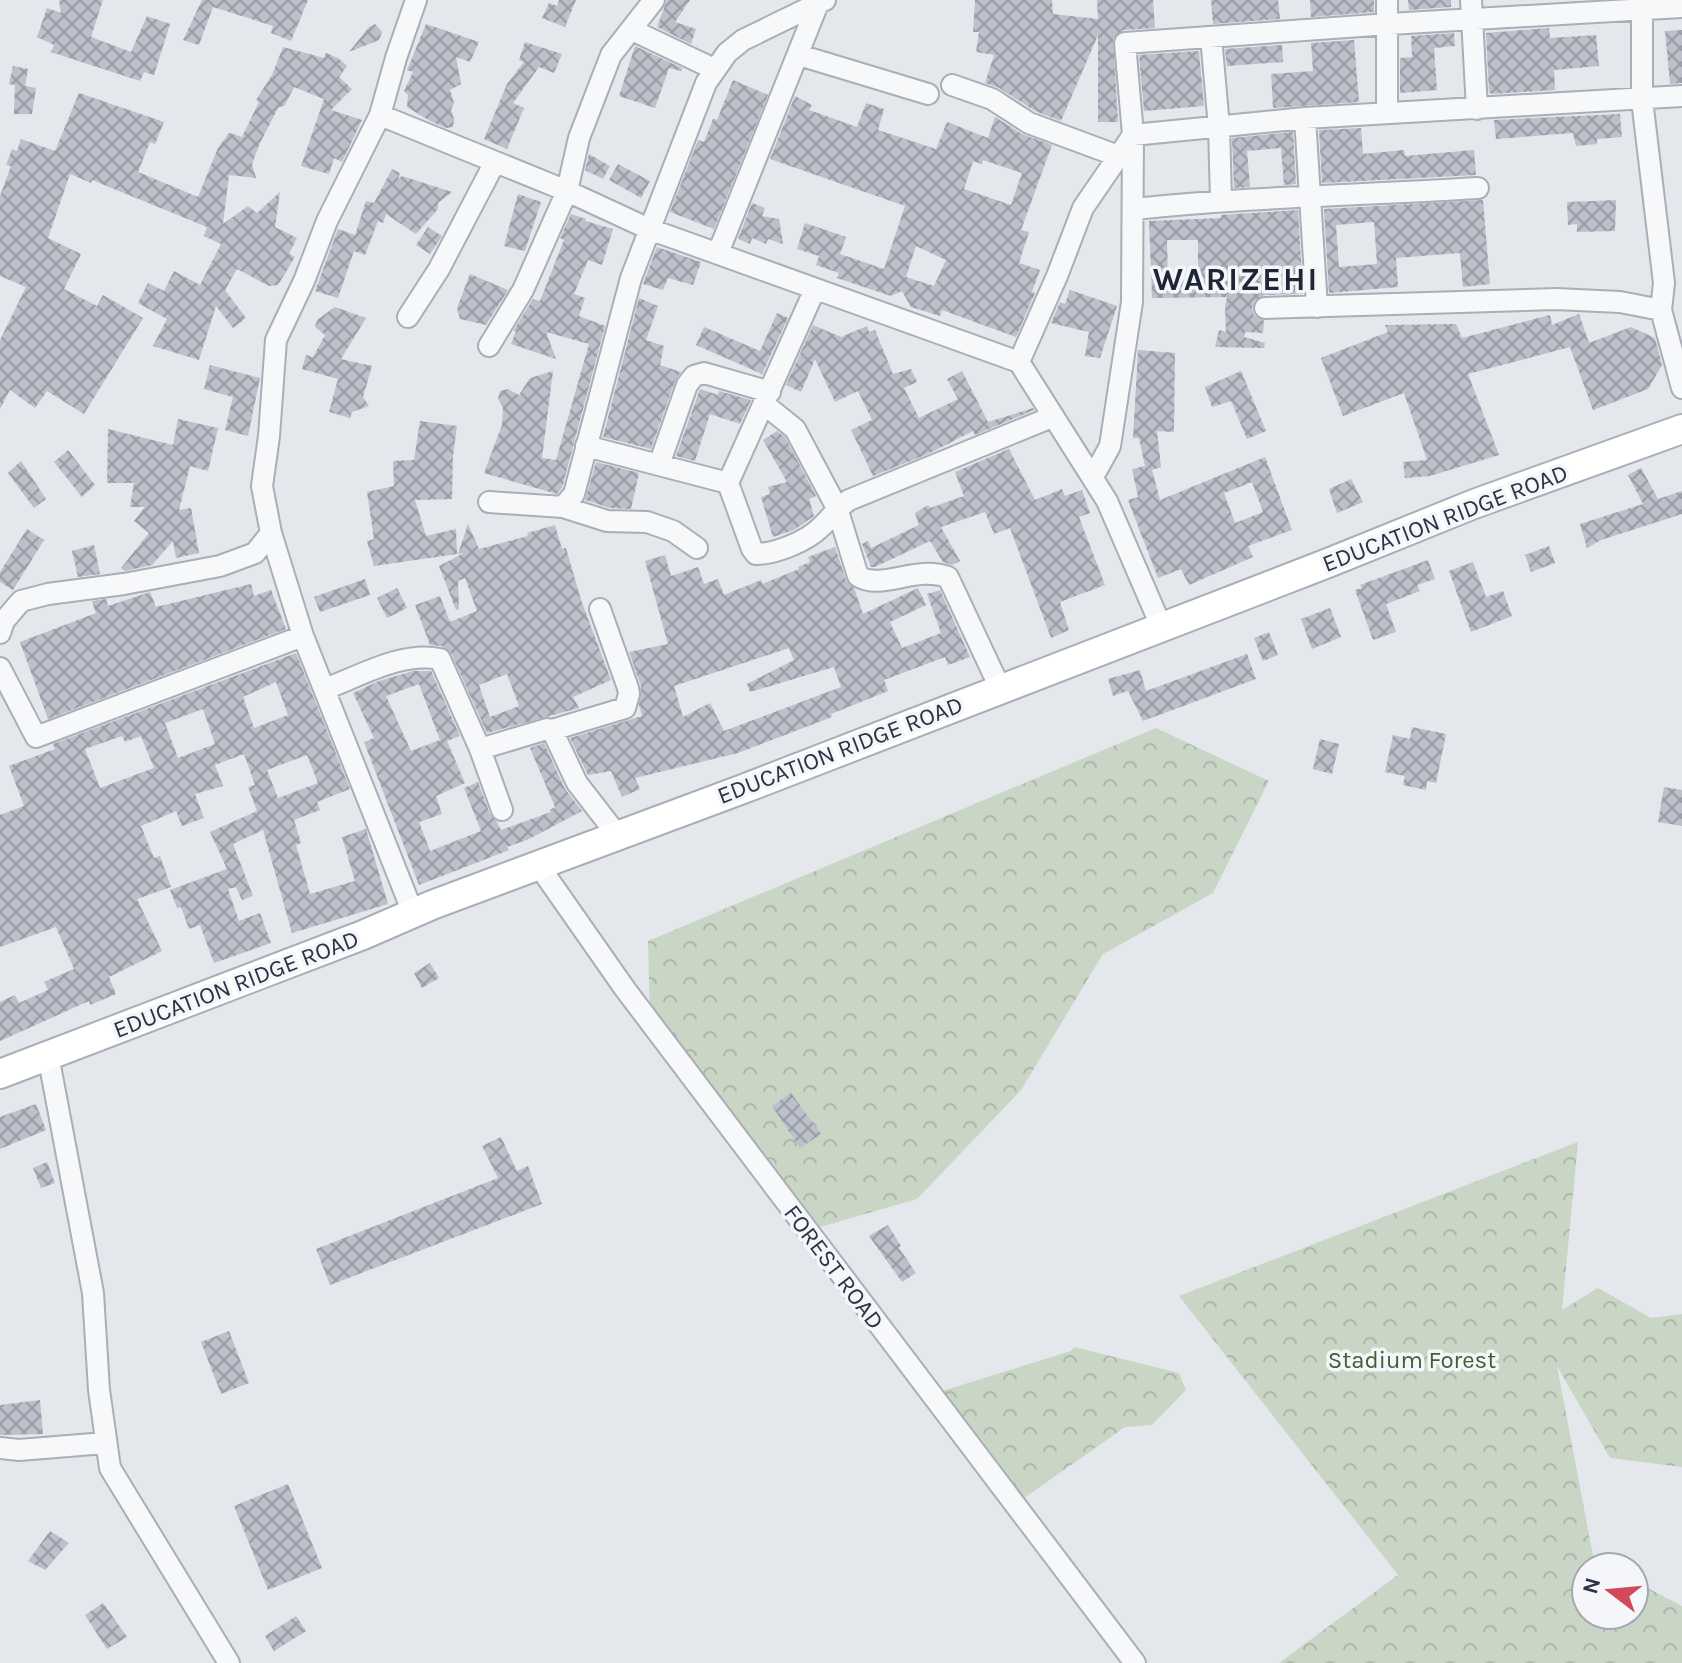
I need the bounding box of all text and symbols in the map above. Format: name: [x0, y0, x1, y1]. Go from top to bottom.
district label: WARIZEHI: [1153, 261, 1319, 298]
street label: EDUCATION RIDGE ROAD: [1318, 458, 1572, 578]
street label: EDUCATION RIDGE ROAD: [713, 690, 967, 810]
street label: EDUCATION RIDGE ROAD: [109, 924, 363, 1044]
street label: FOREST ROAD: [778, 1199, 890, 1335]
park label: Stadium Forest: [1328, 1346, 1496, 1374]
north arrow: [1570, 1551, 1650, 1631]
text: N: [1577, 1575, 1606, 1597]

